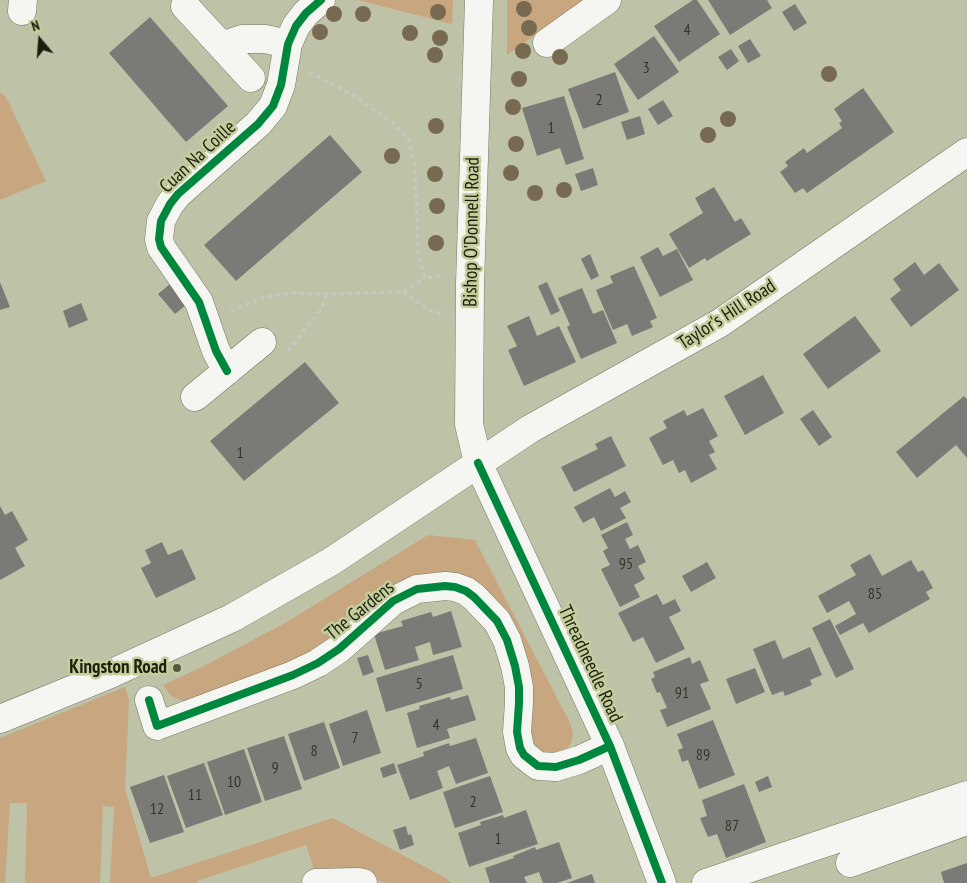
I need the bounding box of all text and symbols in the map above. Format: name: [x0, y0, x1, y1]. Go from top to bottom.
north arrow: [15, 15, 65, 65]
text: N: [29, 16, 42, 35]
house number: 4: [683, 20, 691, 40]
house number: 3: [642, 58, 650, 78]
house number: 2: [595, 90, 603, 110]
street label: Cuan Na Coille: [155, 116, 241, 198]
house number: 1: [547, 118, 555, 138]
street label: Bishop O'Donnell Road: [459, 157, 485, 307]
street label: Taylor's Hill Road: [674, 275, 780, 355]
house number: 1: [236, 443, 244, 463]
house number: 95: [619, 554, 633, 574]
street label: The Gardens: [321, 576, 399, 646]
house number: 85: [868, 584, 882, 604]
street label: Threadneedle Road: [553, 602, 627, 726]
place label: Kingston Road: [69, 657, 167, 679]
marker: Kingston Road: [171, 662, 183, 674]
house number: 5: [415, 674, 423, 694]
house number: 91: [675, 683, 689, 703]
house number: 4: [432, 715, 440, 735]
house number: 7: [351, 728, 359, 748]
house number: 8: [310, 741, 318, 761]
house number: 89: [696, 745, 710, 765]
house number: 9: [271, 758, 279, 778]
house number: 10: [227, 772, 241, 792]
house number: 11: [188, 785, 202, 805]
house number: 2: [469, 792, 477, 812]
house number: 12: [150, 799, 164, 819]
house number: 87: [725, 816, 739, 836]
house number: 1: [494, 829, 502, 849]

